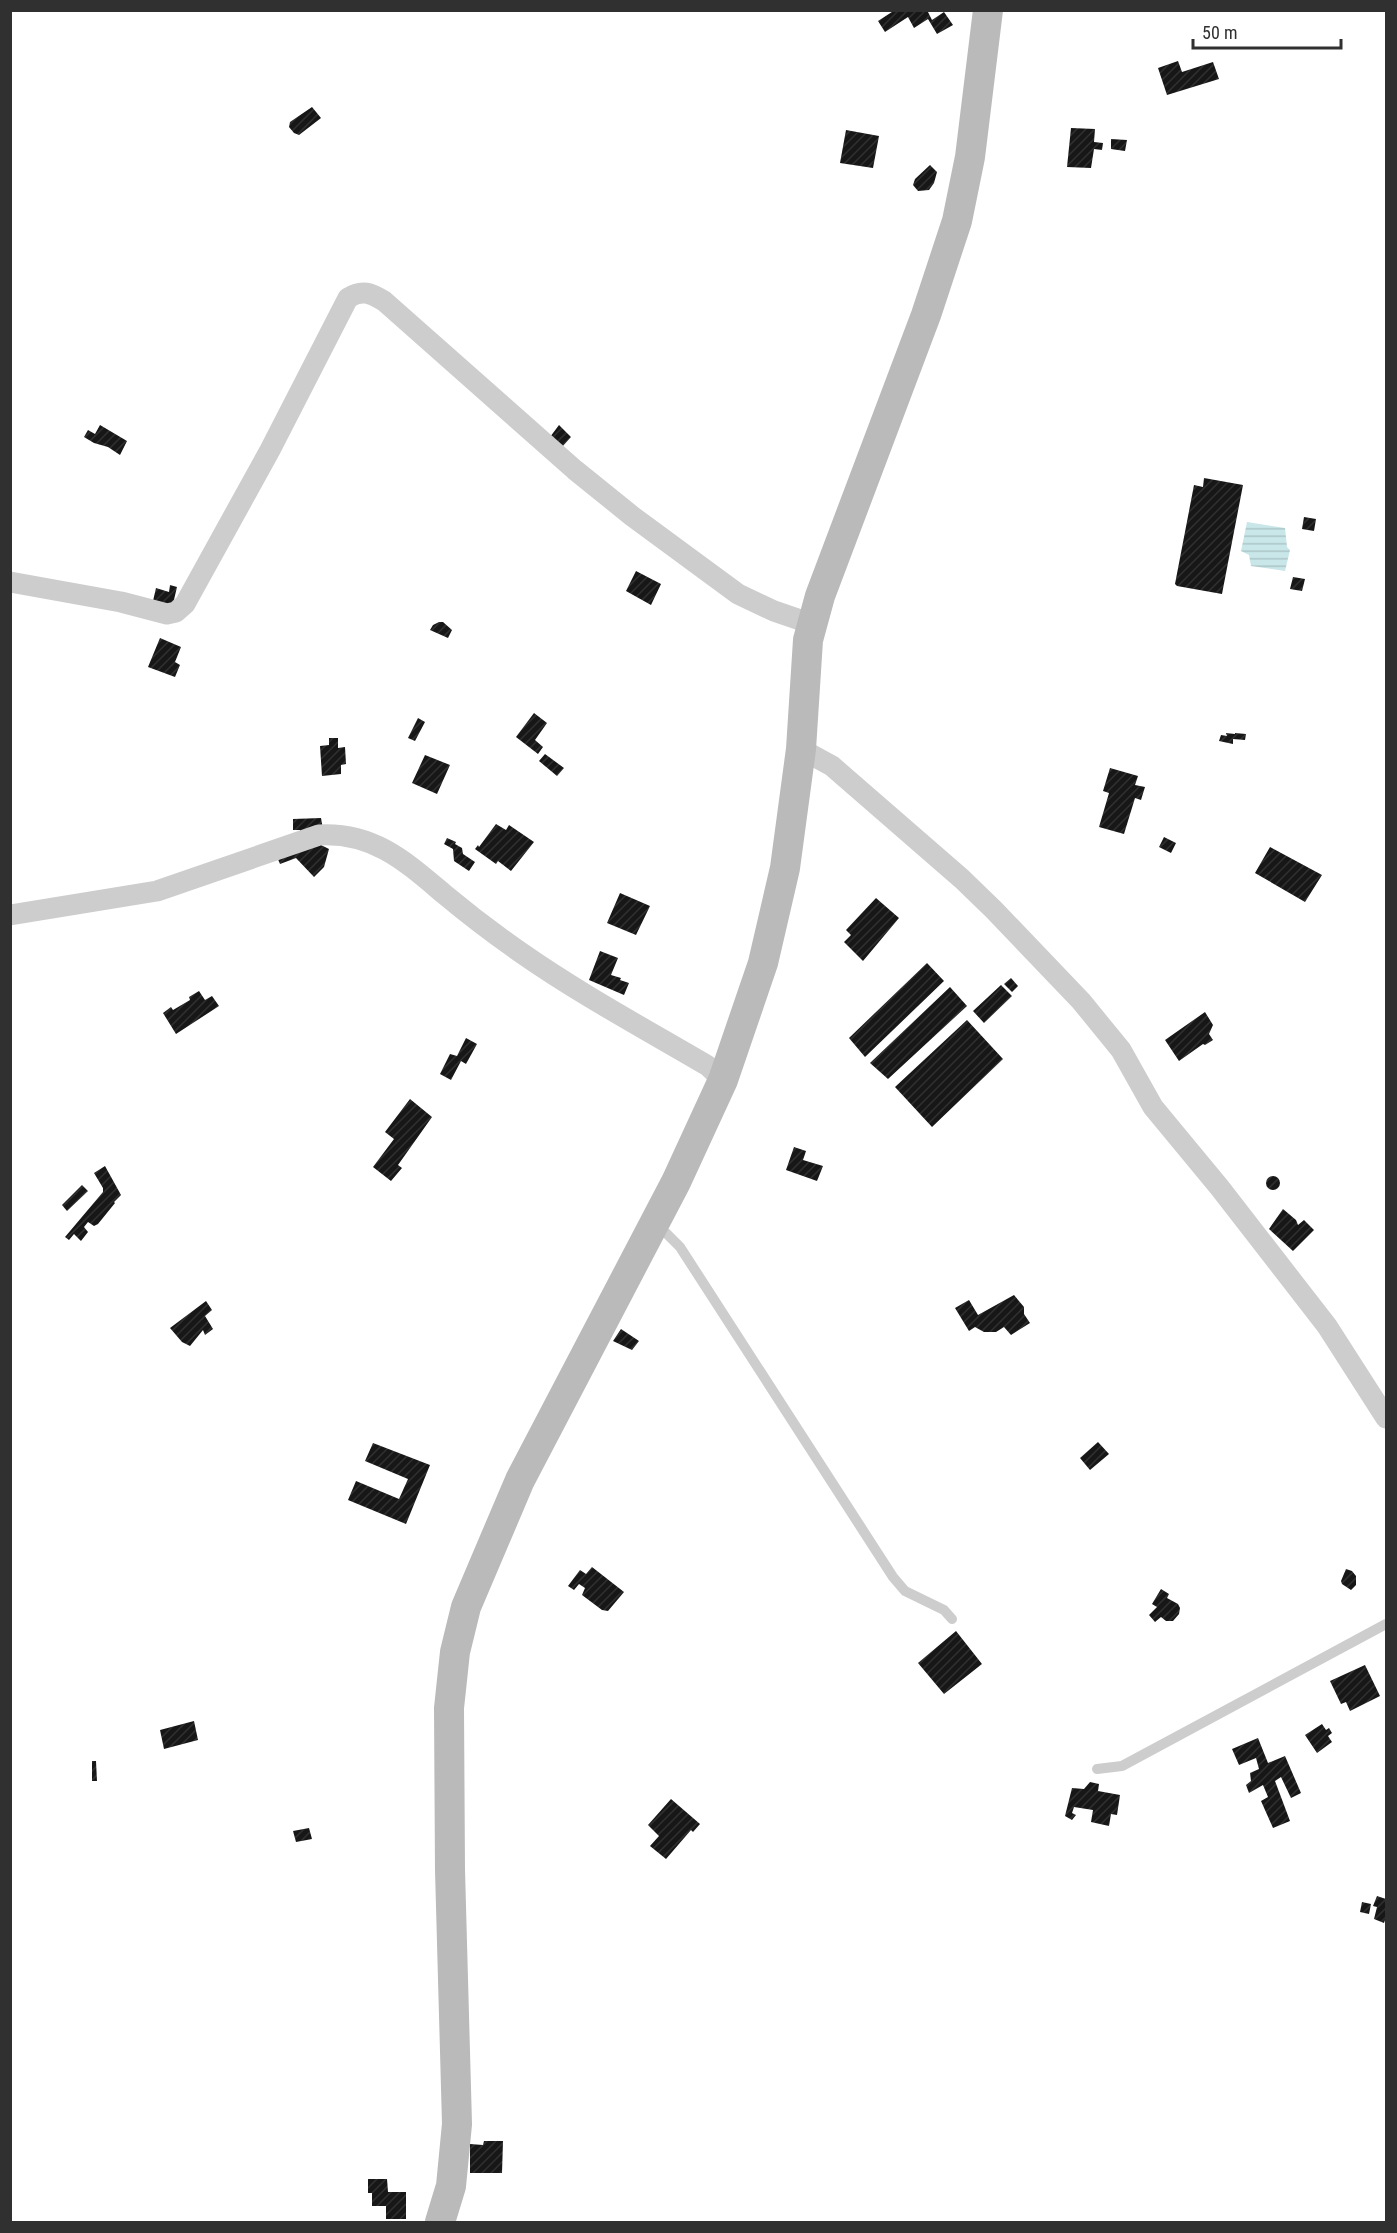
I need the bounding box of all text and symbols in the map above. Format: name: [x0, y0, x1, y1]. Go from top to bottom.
scale bar: [1193, 12, 1342, 50]
text: 50 m: [1202, 22, 1237, 43]

